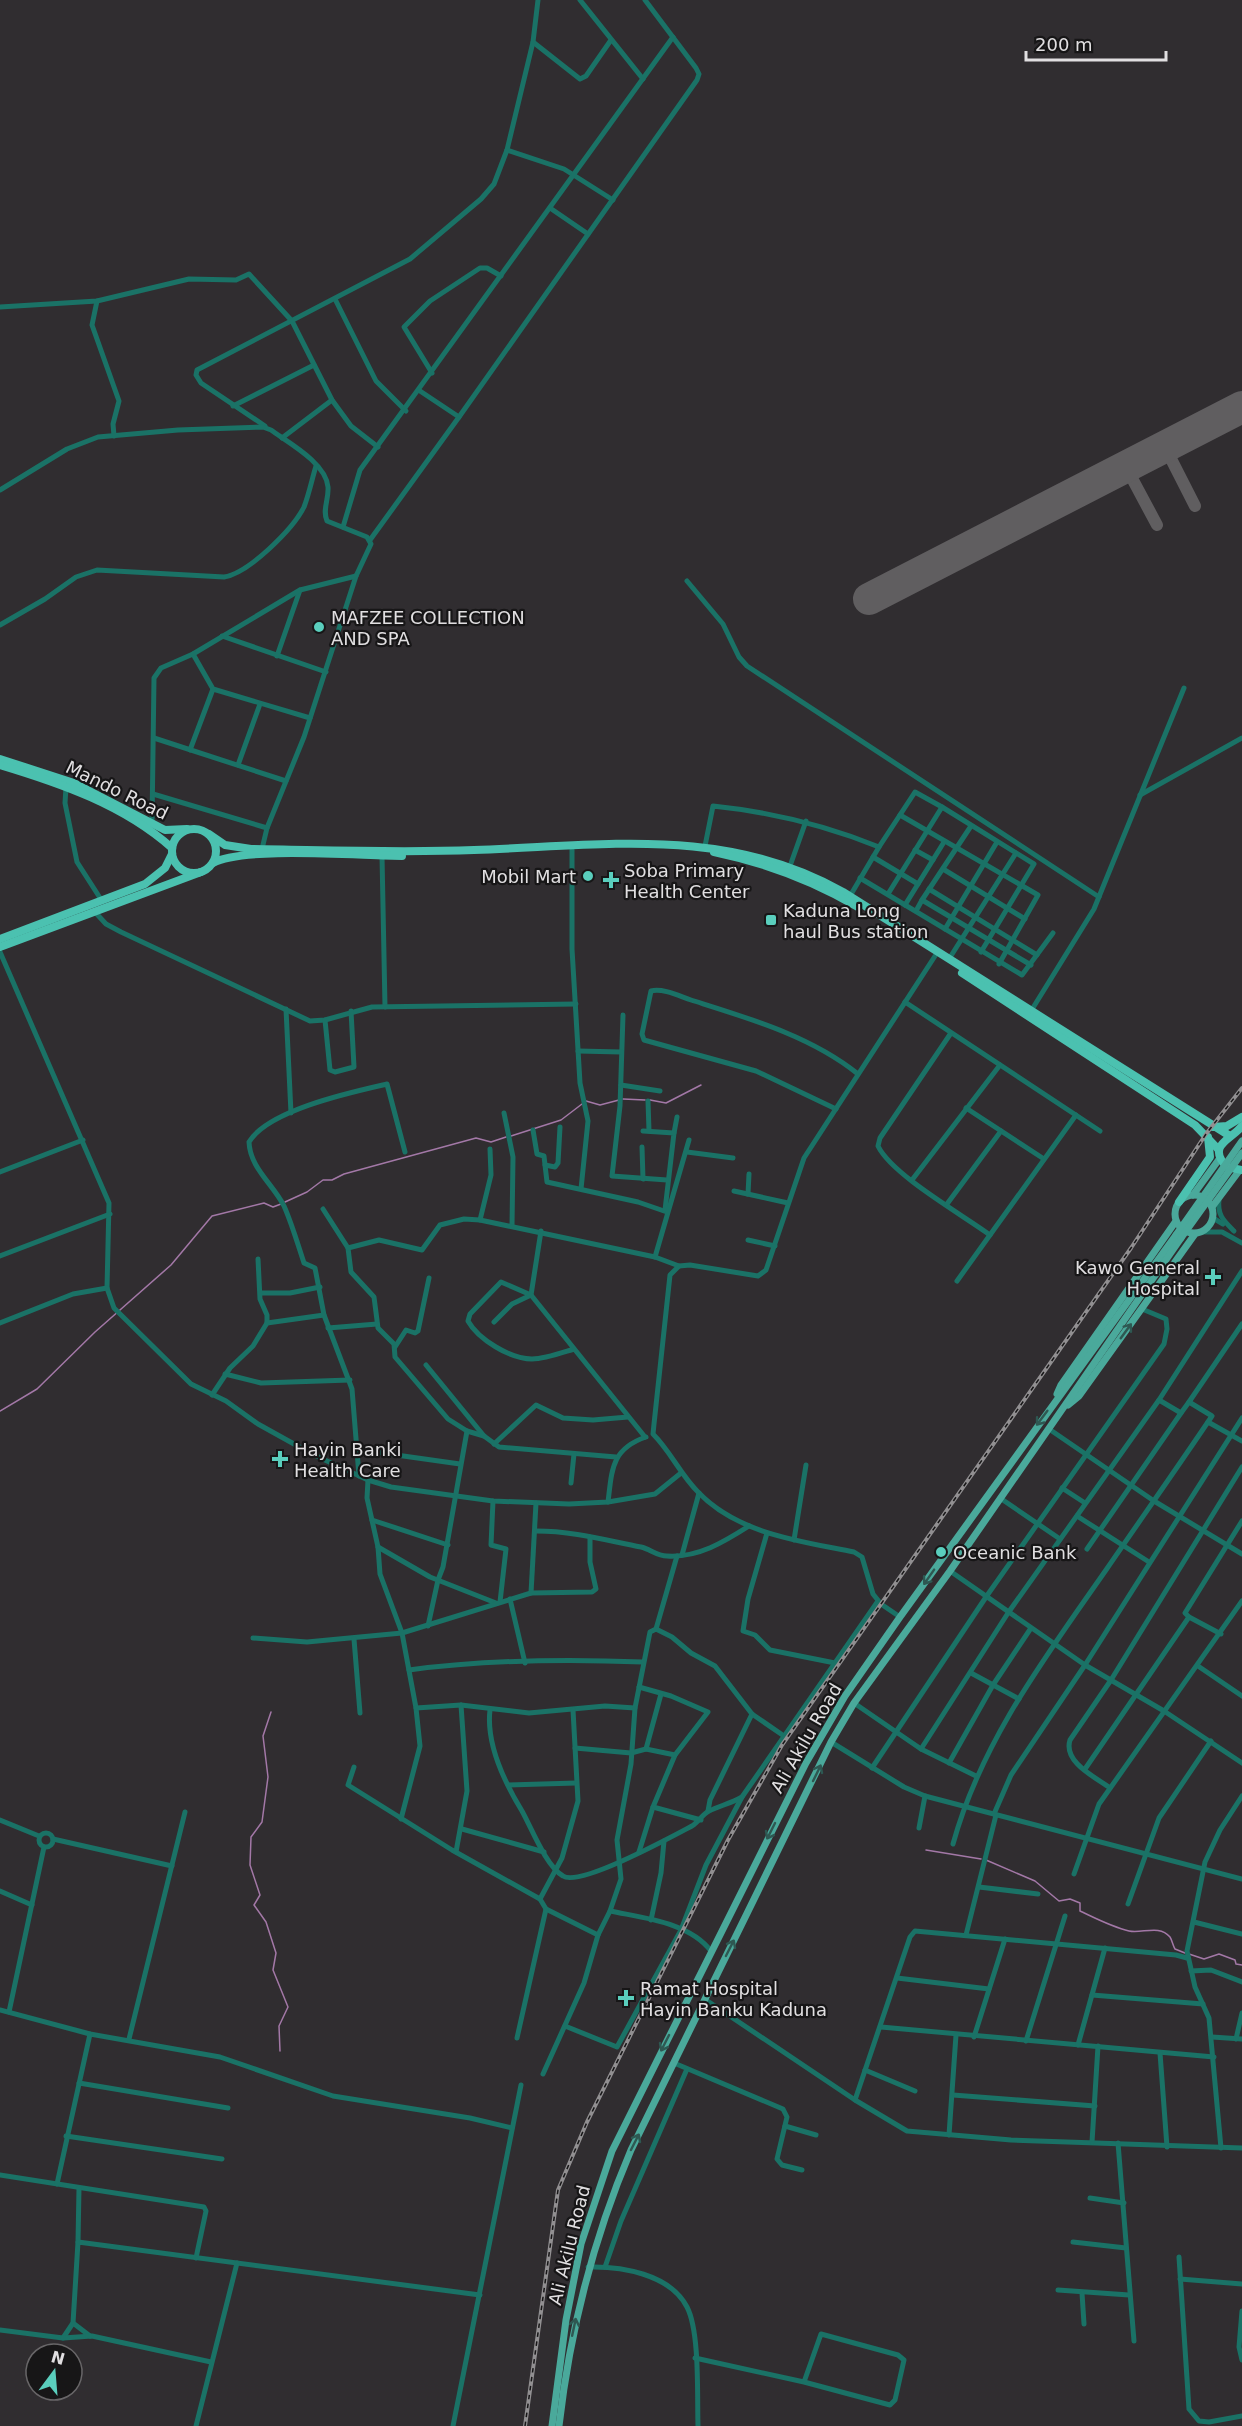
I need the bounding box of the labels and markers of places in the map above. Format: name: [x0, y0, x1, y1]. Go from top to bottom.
place label: MAFZEE COLLECTION AND SPA: [331, 607, 525, 649]
marker: MAFZEE COLLECTION AND SPA: [312, 620, 326, 634]
place label: Soba Primary Health Center: [624, 860, 750, 902]
place label: Mobil Mart: [481, 866, 576, 887]
marker: Mobil Mart: [581, 869, 595, 883]
marker: Soba Primary Health Center: [602, 871, 620, 889]
place label: Kaduna Long haul Bus station: [783, 900, 928, 942]
marker: Kaduna Long haul Bus station: [764, 913, 778, 927]
place label: Kawo General Hospital: [1075, 1257, 1200, 1299]
marker: Kawo General Hospital: [1204, 1268, 1222, 1286]
place label: Hayin Banki Health Care: [294, 1439, 402, 1481]
marker: Hayin Banki Health Care: [271, 1450, 289, 1468]
place label: Oceanic Bank: [953, 1542, 1077, 1563]
marker: Oceanic Bank: [934, 1545, 948, 1559]
place label: Ramat Hospital Hayin Banku Kaduna: [640, 1978, 827, 2020]
marker: Ramat Hospital Hayin Banku Kaduna: [617, 1989, 635, 2007]

